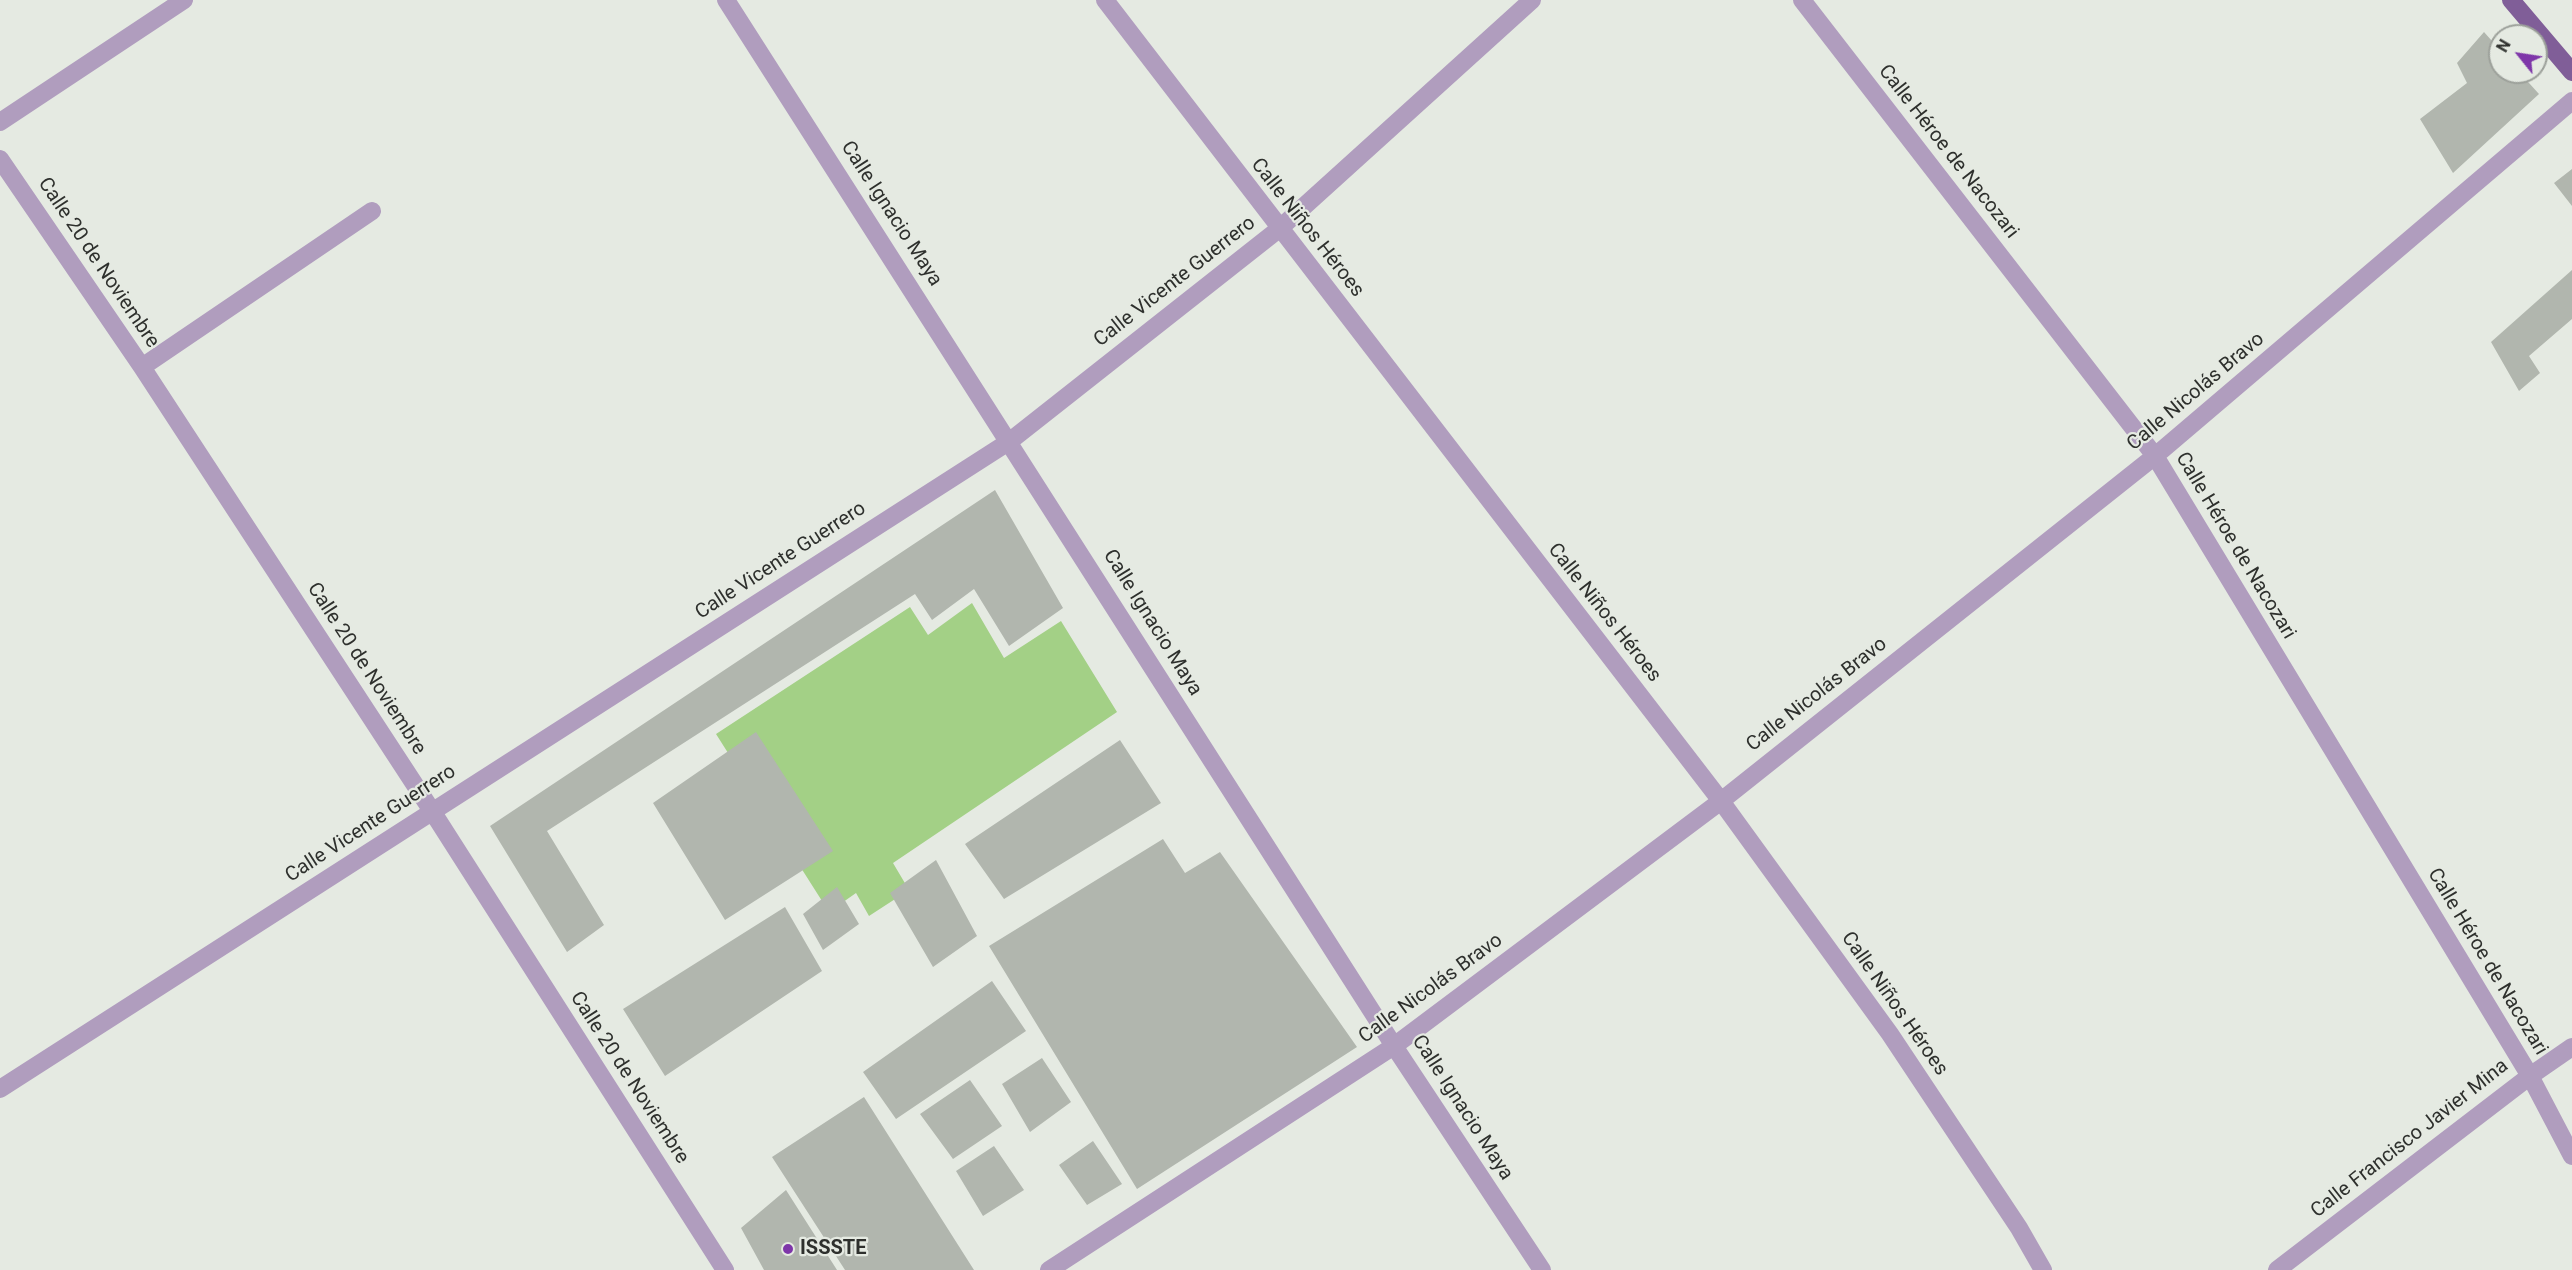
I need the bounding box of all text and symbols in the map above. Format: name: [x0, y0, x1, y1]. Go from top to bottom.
north arrow: [2488, 24, 2548, 84]
text: N: [2493, 36, 2515, 55]
street label: Calle Héroe de Nacozari: [1873, 60, 2023, 244]
street label: Calle Ignacio Maya: [835, 137, 947, 291]
street label: Calle Niños Héroes: [1245, 154, 1369, 302]
street label: Calle 20 de Noviembre: [32, 173, 164, 353]
street label: Calle Vicente Guerrero: [1090, 212, 1260, 352]
street label: Calle Nicolás Bravo: [2123, 328, 2269, 456]
street label: Calle Héroe de Nacozari: [2170, 448, 2300, 644]
street label: Calle Vicente Guerrero: [691, 497, 871, 625]
street label: Calle Niños Héroes: [1542, 539, 1666, 687]
street label: Calle Ignacio Maya: [1097, 545, 1207, 701]
street label: Calle 20 de Noviembre: [301, 579, 431, 759]
street label: Calle Nicolás Bravo: [1742, 633, 1892, 757]
street label: Calle Vicente Guerrero: [281, 760, 461, 888]
street label: Calle Héroe de Nacozari: [2422, 864, 2552, 1060]
street label: Calle Niños Héroes: [1835, 928, 1953, 1080]
street label: Calle Nicolás Bravo: [1354, 929, 1508, 1049]
street label: Calle 20 de Noviembre: [564, 988, 694, 1168]
street label: Calle Ignacio Maya: [1406, 1031, 1518, 1185]
street label: Calle Francisco Javier Mina: [2307, 1055, 2513, 1223]
place label: ISSSTE: [800, 1237, 866, 1261]
marker: ISSSTE: [781, 1242, 795, 1256]

